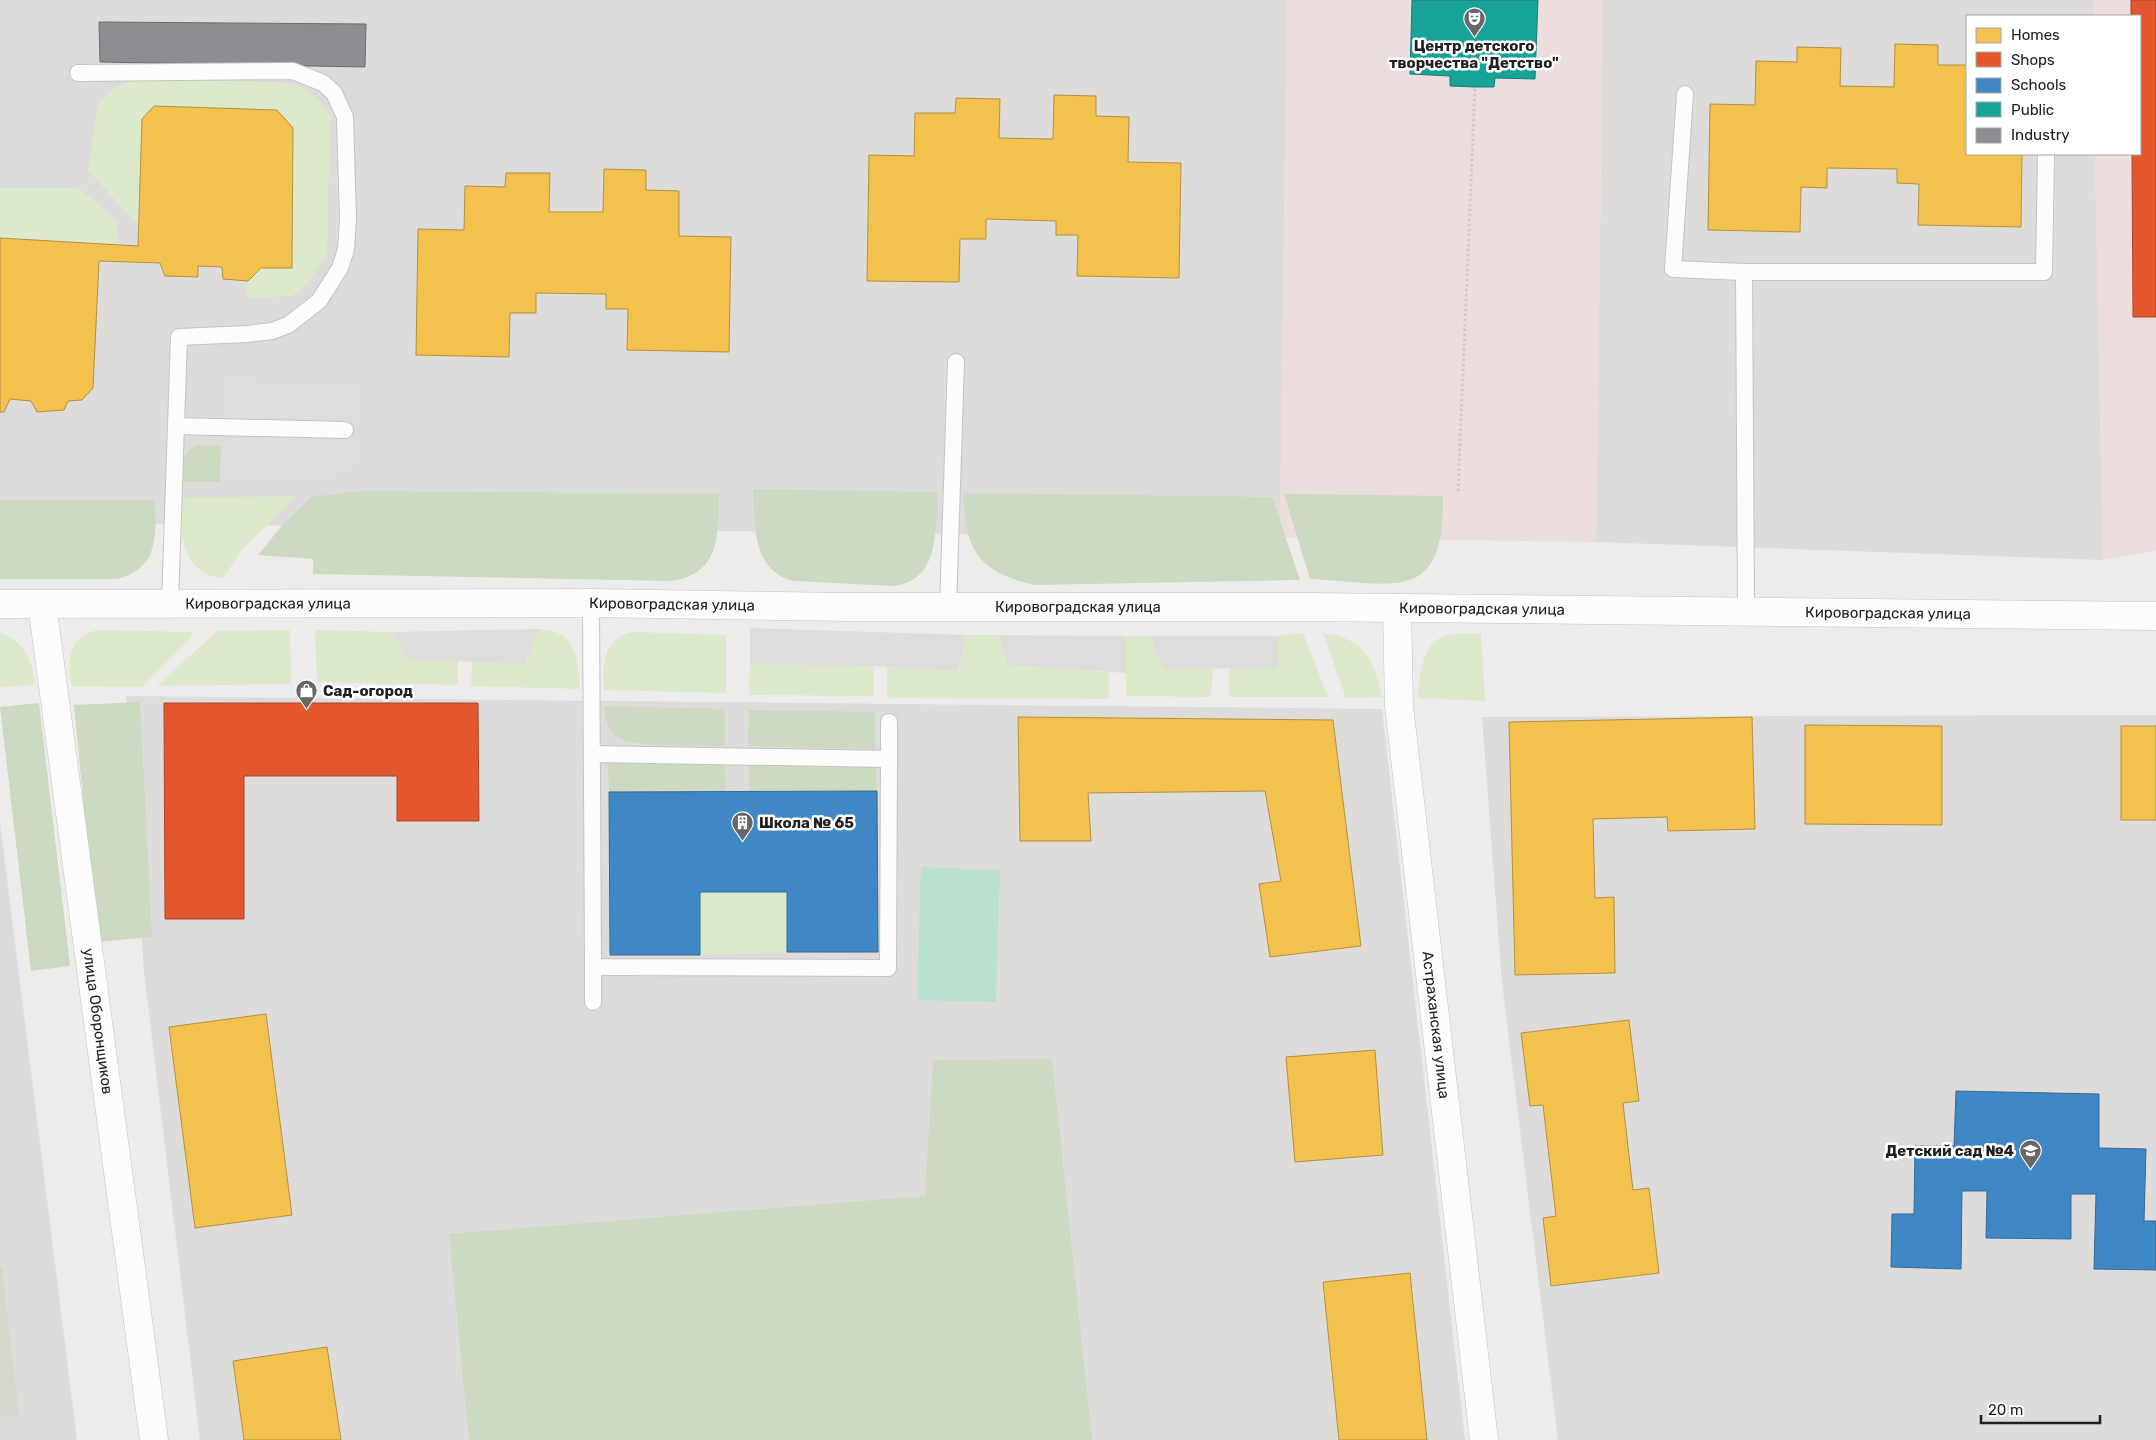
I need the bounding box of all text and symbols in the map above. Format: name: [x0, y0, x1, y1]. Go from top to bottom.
theatre icon: Центр детского творчества "Детство": [1462, 6, 1486, 37]
legend: [1966, 15, 2141, 155]
text: Homes: [2011, 26, 2060, 44]
place label: Центр детского творчества "Детство": [1389, 37, 1559, 72]
text: Shops: [2011, 51, 2055, 69]
text: Schools: [2011, 76, 2067, 94]
text: Public: [2011, 101, 2054, 119]
text: Industry: [2011, 126, 2070, 144]
street label: Кировоградская улица: [185, 594, 351, 613]
street label: Кировоградская улица: [589, 594, 755, 615]
street label: Кировоградская улица: [995, 598, 1161, 616]
street label: Кировоградская улица: [1399, 599, 1565, 619]
street label: Кировоградская улица: [1805, 603, 1971, 623]
shop icon: Сад-огород: [295, 679, 319, 710]
place label: Сад-огород: [323, 682, 413, 700]
building icon: Школа № 65: [731, 811, 755, 842]
place label: Школа № 65: [759, 814, 854, 832]
street label: улица Оборонщиков: [79, 947, 117, 1095]
street label: Астраханская улица: [1418, 950, 1453, 1100]
school or university icon: Детский сад №4: [2018, 1139, 2042, 1170]
place label: Детский сад №4: [1886, 1142, 2014, 1160]
scale bar: [1981, 1392, 2100, 1424]
text: 20 m: [1988, 1401, 2023, 1419]

